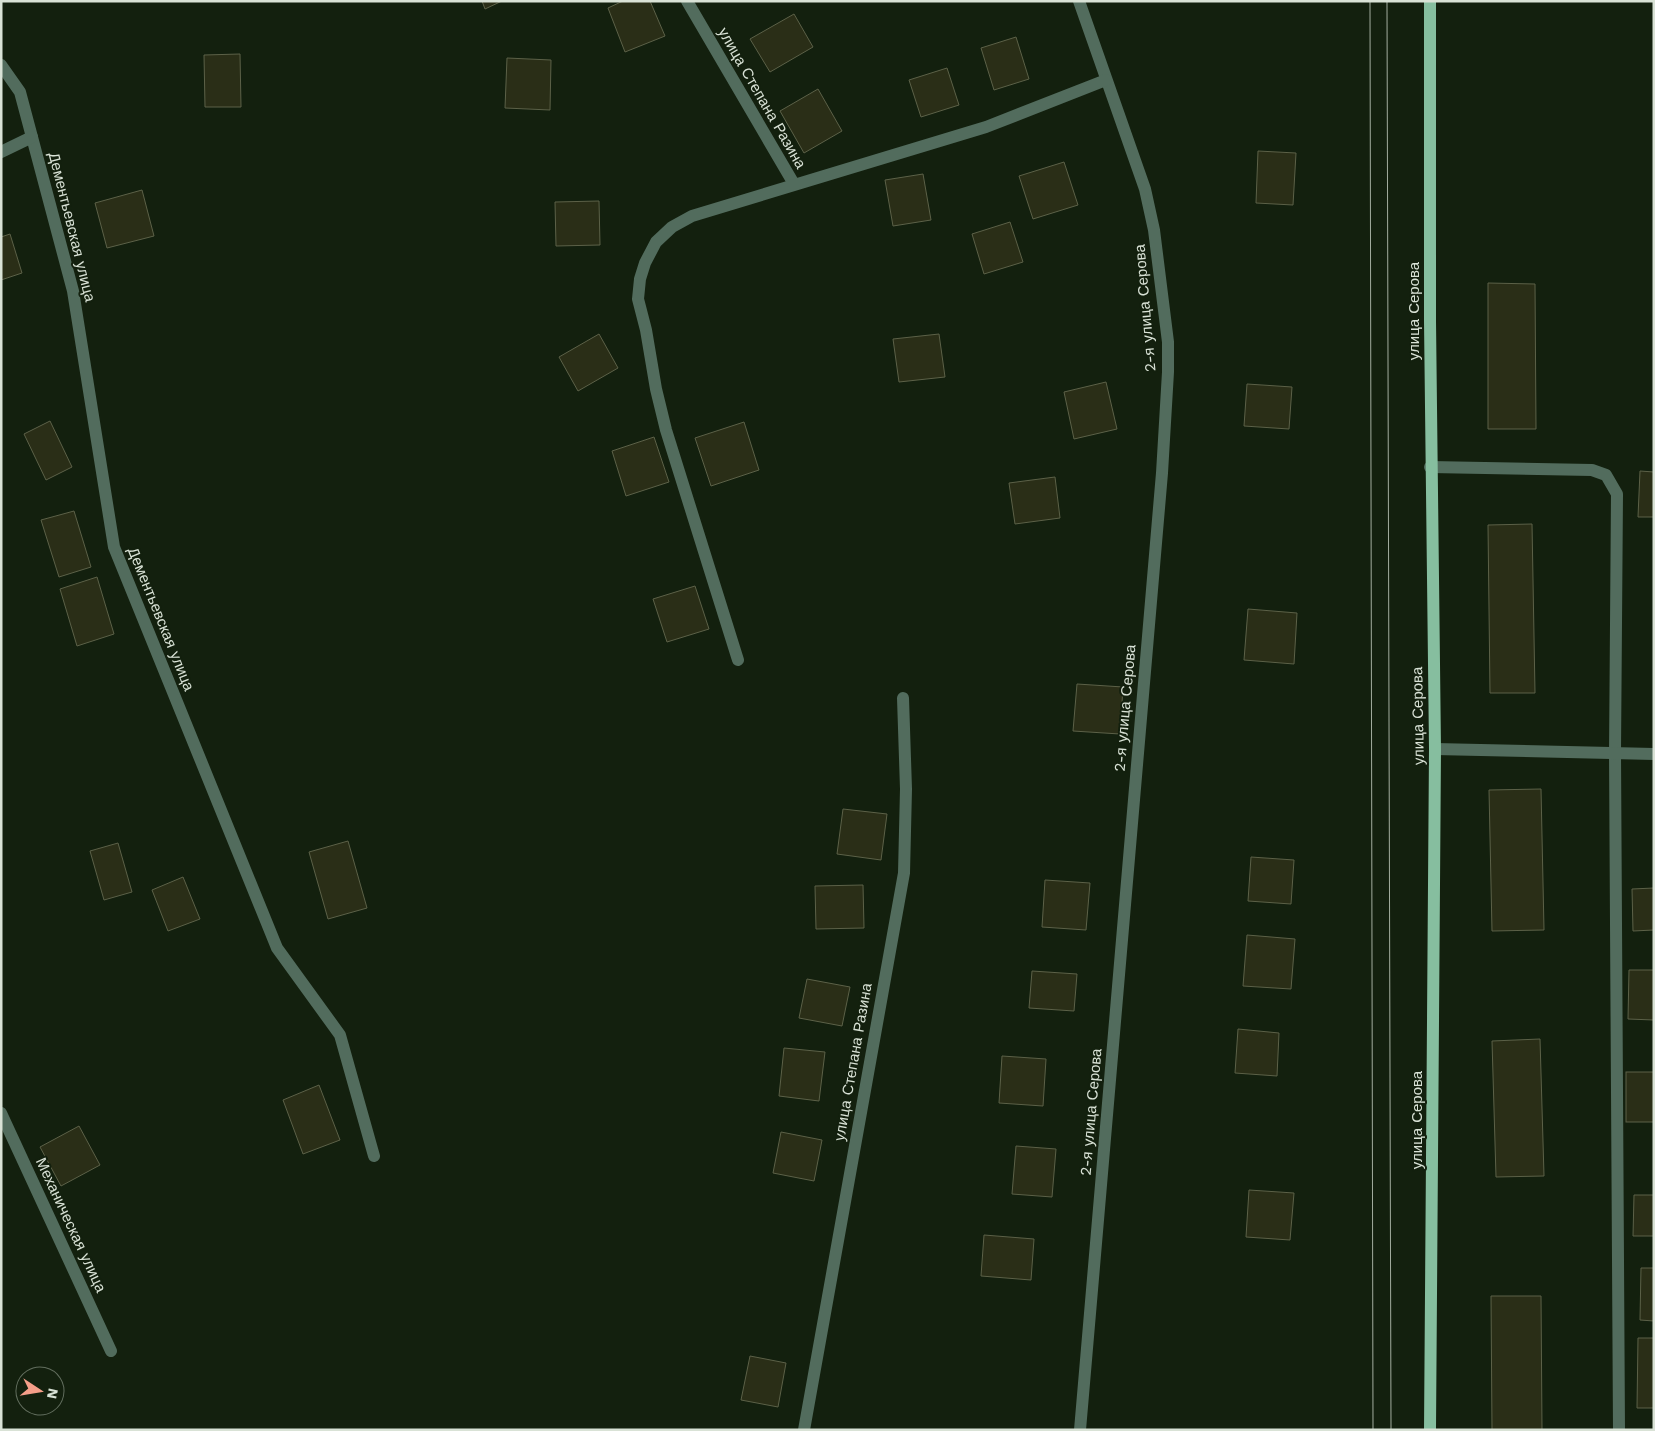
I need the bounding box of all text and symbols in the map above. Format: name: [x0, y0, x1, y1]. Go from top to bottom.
street label: улица Степана Разина: [714, 24, 810, 172]
street label: Дементьевская улица: [45, 150, 99, 304]
street label: 2-я улица Серова: [1130, 243, 1160, 372]
street label: улица Серова: [1405, 261, 1423, 360]
street label: Дементьевская улица: [124, 544, 198, 694]
street label: 2-я улица Серова: [1110, 643, 1140, 772]
street label: улица Серова: [1408, 666, 1428, 765]
street label: улица Степана Разина: [830, 981, 876, 1142]
street label: 2-я улица Серова: [1076, 1047, 1106, 1176]
street label: улица Серова: [1408, 1070, 1426, 1169]
street label: Механическая улица: [32, 1155, 110, 1296]
north arrow: [15, 1366, 65, 1416]
text: N: [44, 1387, 62, 1400]

